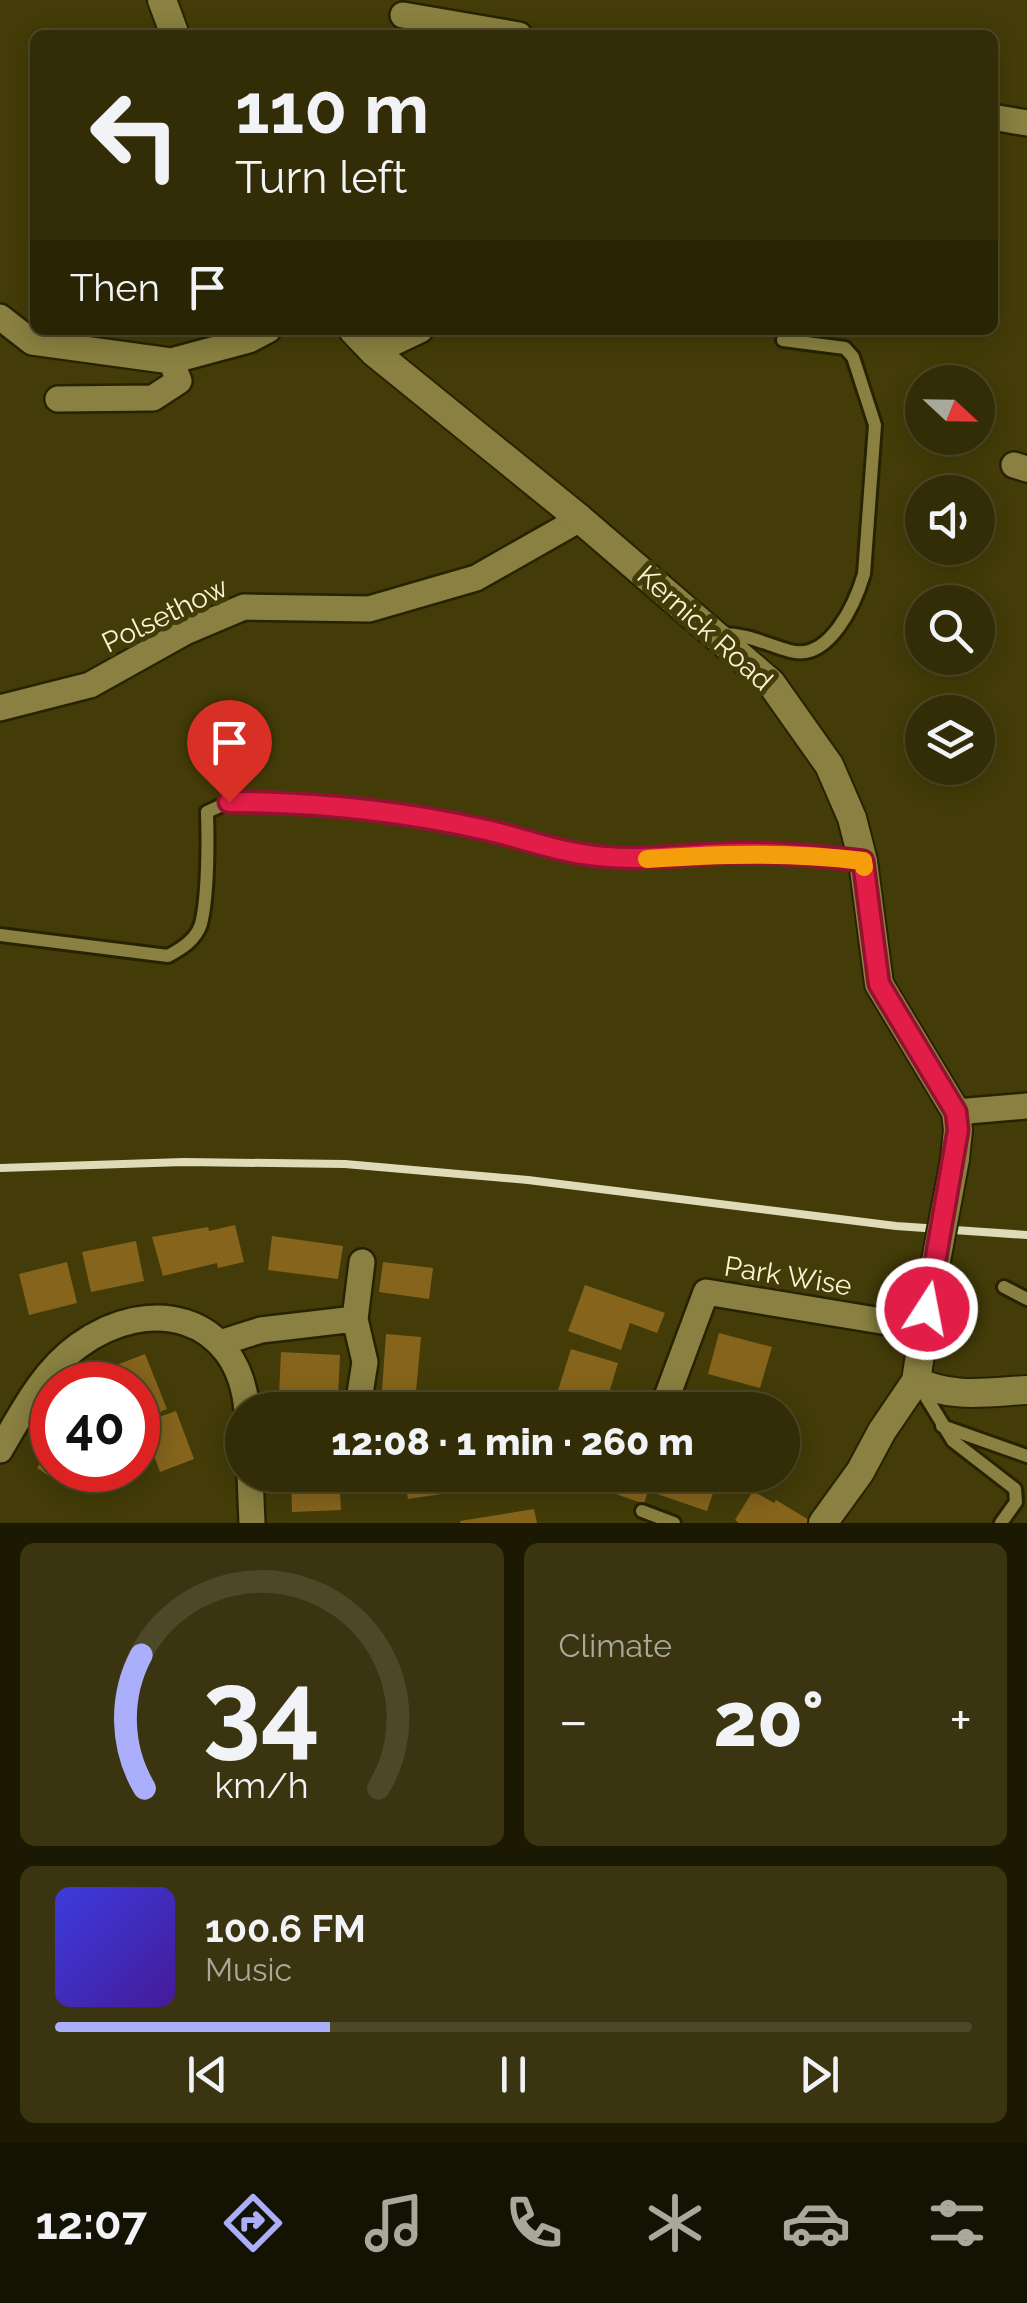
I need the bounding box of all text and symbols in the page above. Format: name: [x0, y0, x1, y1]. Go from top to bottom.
text: 110 m: [235, 67, 429, 149]
icon: left: [70, 70, 200, 200]
text: Turn left: [235, 151, 407, 204]
icon: arrive: [180, 260, 235, 315]
text: Then: [70, 265, 160, 310]
north arrow: [905, 365, 995, 455]
map controls: [905, 365, 995, 785]
button: sound: [905, 475, 995, 565]
street label: Kernick Road: [631, 559, 779, 697]
street label: Polsethow: [97, 570, 233, 660]
button: search: [905, 585, 995, 675]
button: layers: [905, 695, 995, 785]
pin: [187, 700, 272, 803]
icon: arrive: [202, 715, 257, 770]
street label: Park Wise: [722, 1250, 854, 1302]
position arrow: [875, 1257, 979, 1361]
speed limit sign: 40: [30, 1362, 160, 1492]
text: 12:08 · 1 min · 260 m: [331, 1419, 694, 1464]
text: Climate: [559, 1627, 672, 1664]
text: 34: [203, 1648, 320, 1770]
text: 20°: [713, 1675, 824, 1764]
text: −: [559, 1688, 588, 1753]
text: +: [949, 1688, 972, 1753]
text: km/h: [215, 1764, 309, 1806]
text: 100.6 FM: [205, 1906, 366, 1951]
text: Music: [205, 1951, 292, 1988]
icon: previous: [180, 2047, 235, 2102]
icon: pause: [486, 2047, 541, 2102]
icon: next: [792, 2047, 847, 2102]
icon: directions: [218, 2188, 288, 2258]
icon: music: [359, 2188, 429, 2258]
icon: phone: [499, 2188, 569, 2258]
icon: climate: [640, 2188, 710, 2258]
icon: car: [781, 2188, 851, 2258]
icon: filters: [922, 2188, 992, 2258]
text: 12:07: [35, 2197, 147, 2250]

